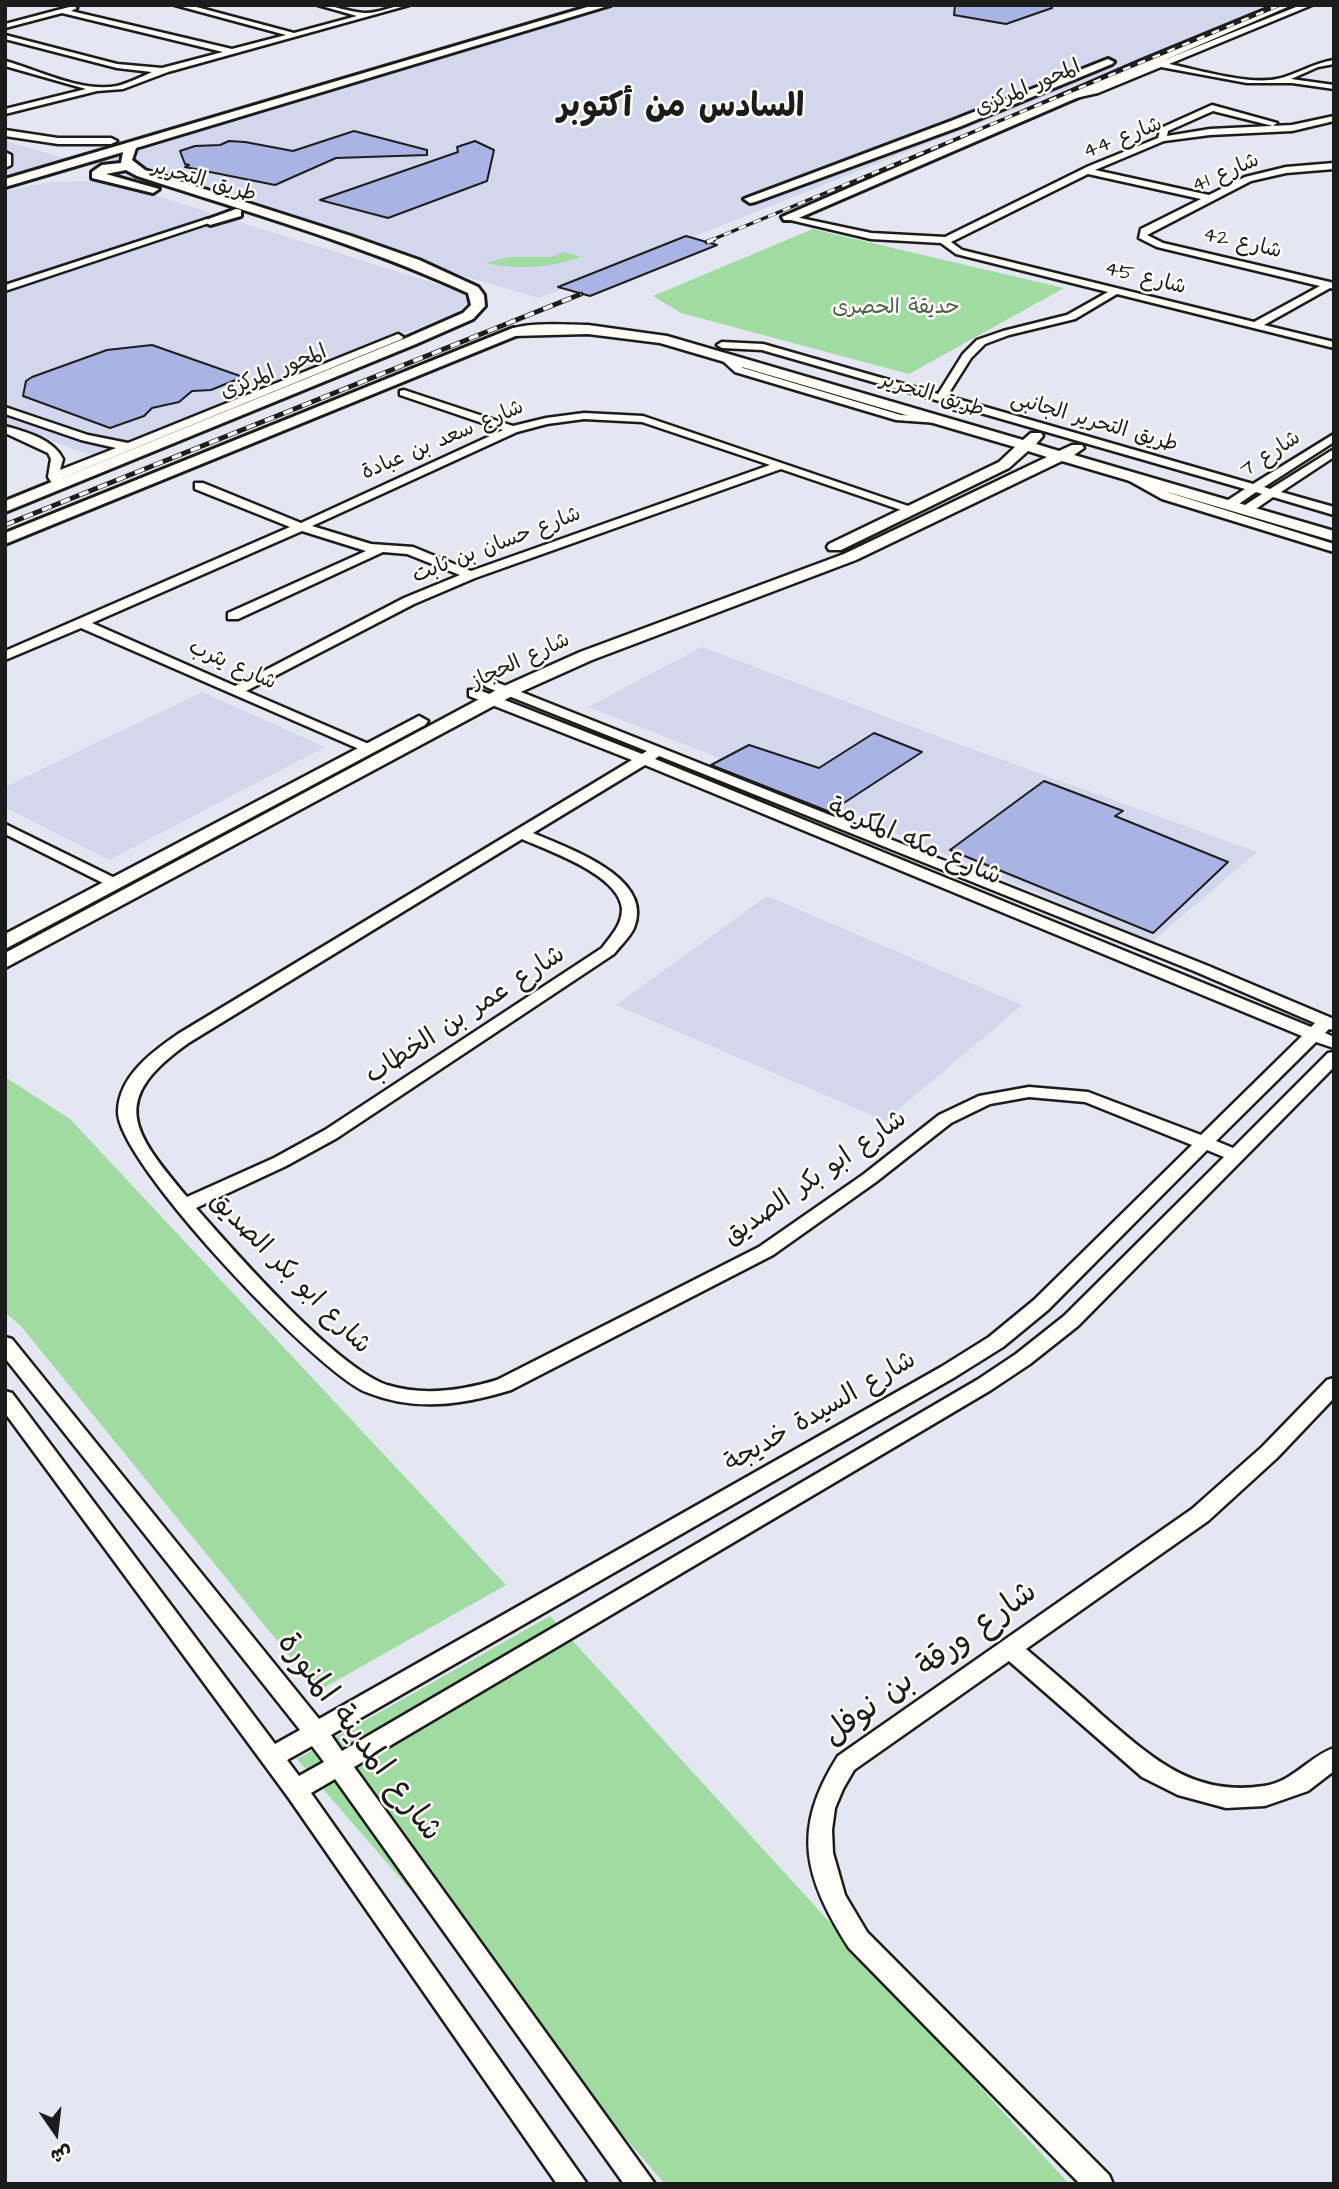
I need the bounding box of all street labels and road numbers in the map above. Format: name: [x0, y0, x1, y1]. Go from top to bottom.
street label: المحور المركزى: [971, 55, 1085, 123]
street label: شارع 44: [1080, 112, 1166, 166]
street label: شارع 41: [1188, 149, 1264, 199]
street label: طريق التحرير: [149, 155, 259, 209]
street label: شارع 42: [1200, 223, 1284, 265]
street label: شارع 45: [1102, 257, 1188, 301]
street label: المحور المركزى: [217, 340, 331, 406]
street label: طريق التحرير: [877, 368, 987, 424]
street label: طريق التحرير الجانبى: [1007, 387, 1181, 459]
street label: شارع سعد بن عبادة: [358, 395, 528, 487]
street label: شارع 7: [1236, 426, 1306, 484]
street label: شارع حسان بن ثابت: [409, 502, 585, 590]
street label: شارع الحجاز: [468, 628, 574, 696]
street label: شارع يثرب: [184, 635, 280, 697]
street label: شارع مكه المكرمة: [823, 792, 1005, 894]
street label: شارع عمر بن الخطاب: [360, 940, 572, 1092]
street label: شارع ابو بكر الصديق: [718, 1104, 914, 1254]
street label: شارع ابو بكر الصديق: [201, 1186, 377, 1362]
street label: شارع السيدة خديجة: [720, 1346, 922, 1480]
street label: شارع ورقة بن نوفل: [816, 1574, 1046, 1756]
street label: شارع المدينة المنورة: [267, 1626, 449, 1850]

